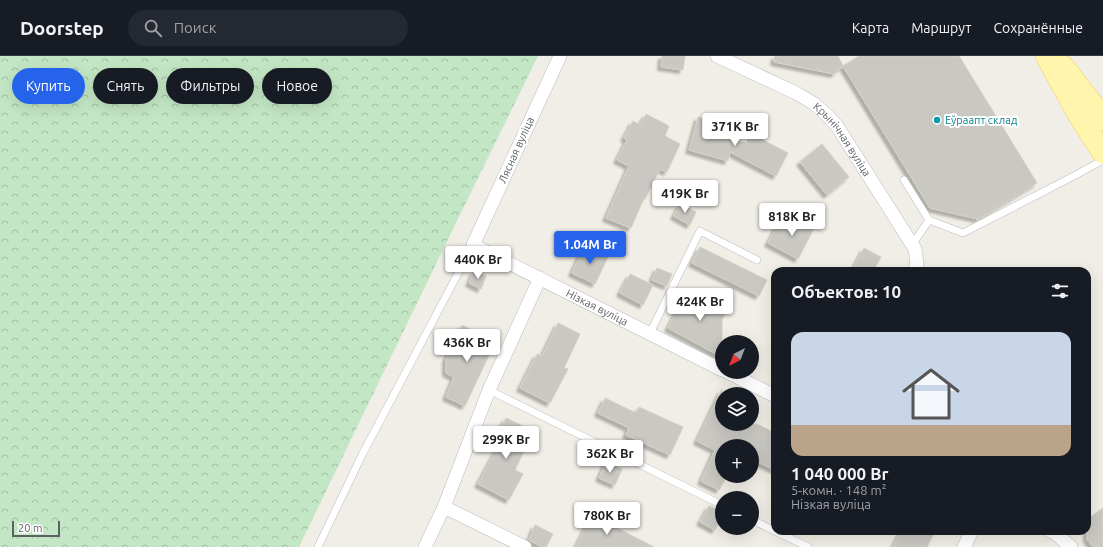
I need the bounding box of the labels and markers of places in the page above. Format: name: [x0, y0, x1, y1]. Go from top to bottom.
pin: 371K Br: [698, 113, 772, 147]
place label: Еўраапт склад: [945, 114, 1018, 126]
marker: Еўраапт склад: [932, 115, 942, 125]
pin: 419K Br: [648, 180, 722, 214]
pin: 818K Br: [755, 203, 829, 237]
pin: 1.04M Br: [549, 231, 631, 265]
pin: 440K Br: [441, 246, 515, 280]
pin: 424K Br: [663, 288, 737, 322]
pin: 436K Br: [430, 329, 504, 363]
pin: 299K Br: [469, 426, 543, 460]
pin: 362K Br: [573, 440, 647, 474]
pin: 780K Br: [570, 502, 644, 536]

